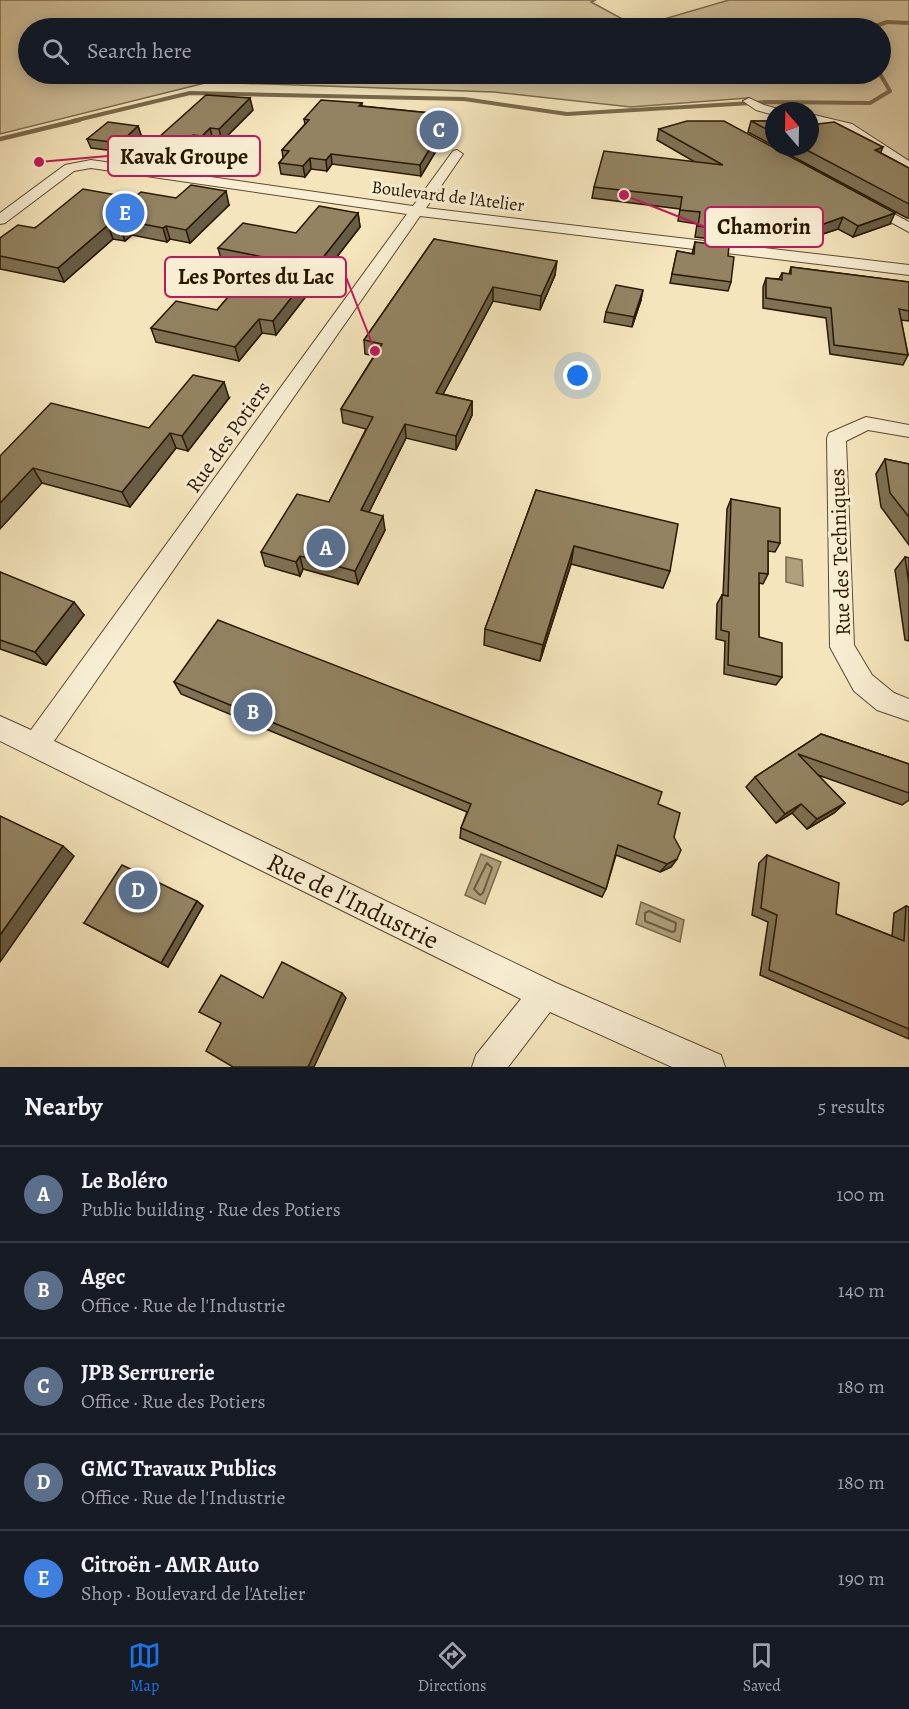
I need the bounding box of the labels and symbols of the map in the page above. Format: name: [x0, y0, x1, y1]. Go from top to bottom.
north arrow: [765, 102, 819, 156]
pin: C: [420, 108, 458, 152]
callout: Kavak Groupe: [108, 136, 260, 176]
text: Kavak Groupe: [120, 142, 248, 172]
street label: Boulevard de l'Atelier: [370, 175, 526, 217]
pin: E: [106, 190, 144, 236]
callout: Chamorin: [705, 207, 823, 247]
text: Chamorin: [717, 212, 811, 242]
callout: Les Portes du Lac: [165, 257, 346, 297]
text: Les Portes du Lac: [178, 262, 334, 292]
your location: [563, 361, 592, 390]
street label: Rue des Potiers: [179, 376, 277, 498]
street label: Rue des Techniques: [823, 468, 857, 636]
pin: A: [306, 526, 346, 570]
pin: B: [234, 690, 272, 734]
street label: Rue de l'Industrie: [261, 844, 445, 958]
pin: D: [118, 868, 158, 912]

